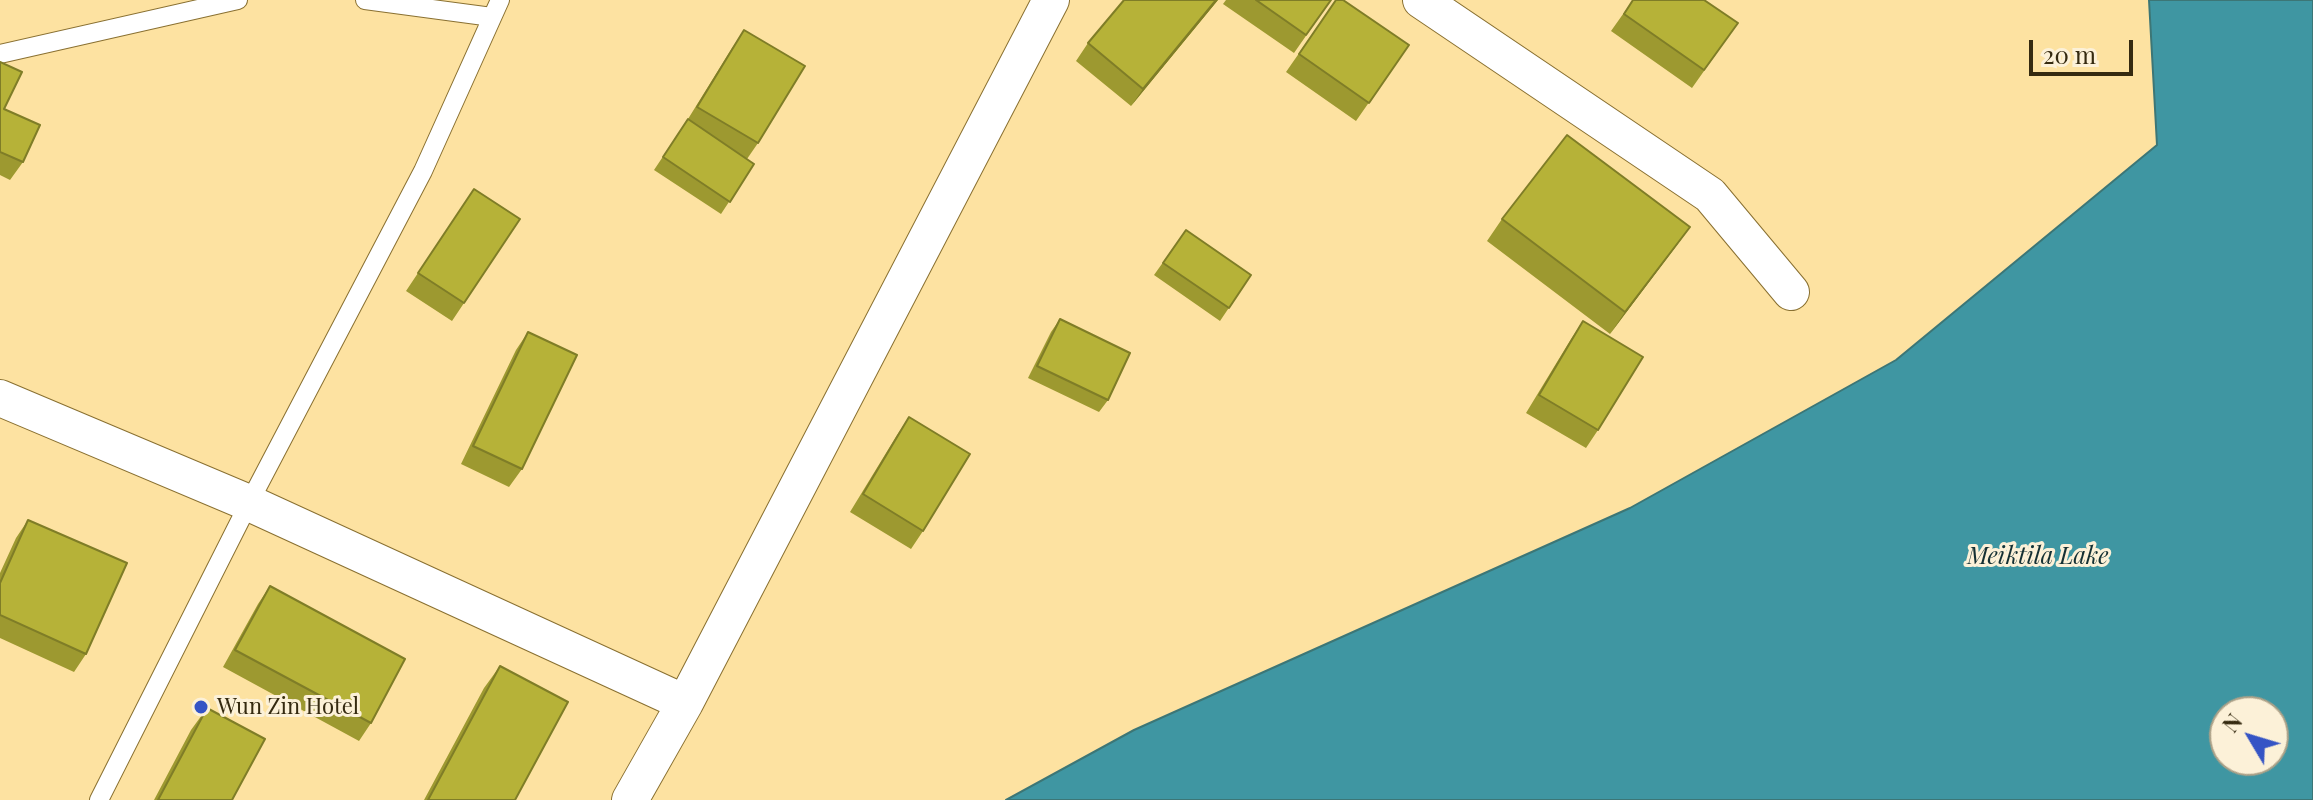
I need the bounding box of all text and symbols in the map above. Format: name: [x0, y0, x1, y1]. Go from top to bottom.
scale bar: [2033, 24, 2137, 74]
text: 20 m: [2043, 38, 2096, 70]
water label: Meiktila Lake: [1967, 543, 2109, 571]
place label: Wun Zin Hotel: [217, 694, 359, 720]
north arrow: [2209, 696, 2289, 776]
marker: Wun Zin Hotel: [192, 698, 210, 716]
text: N: [2215, 707, 2248, 738]

